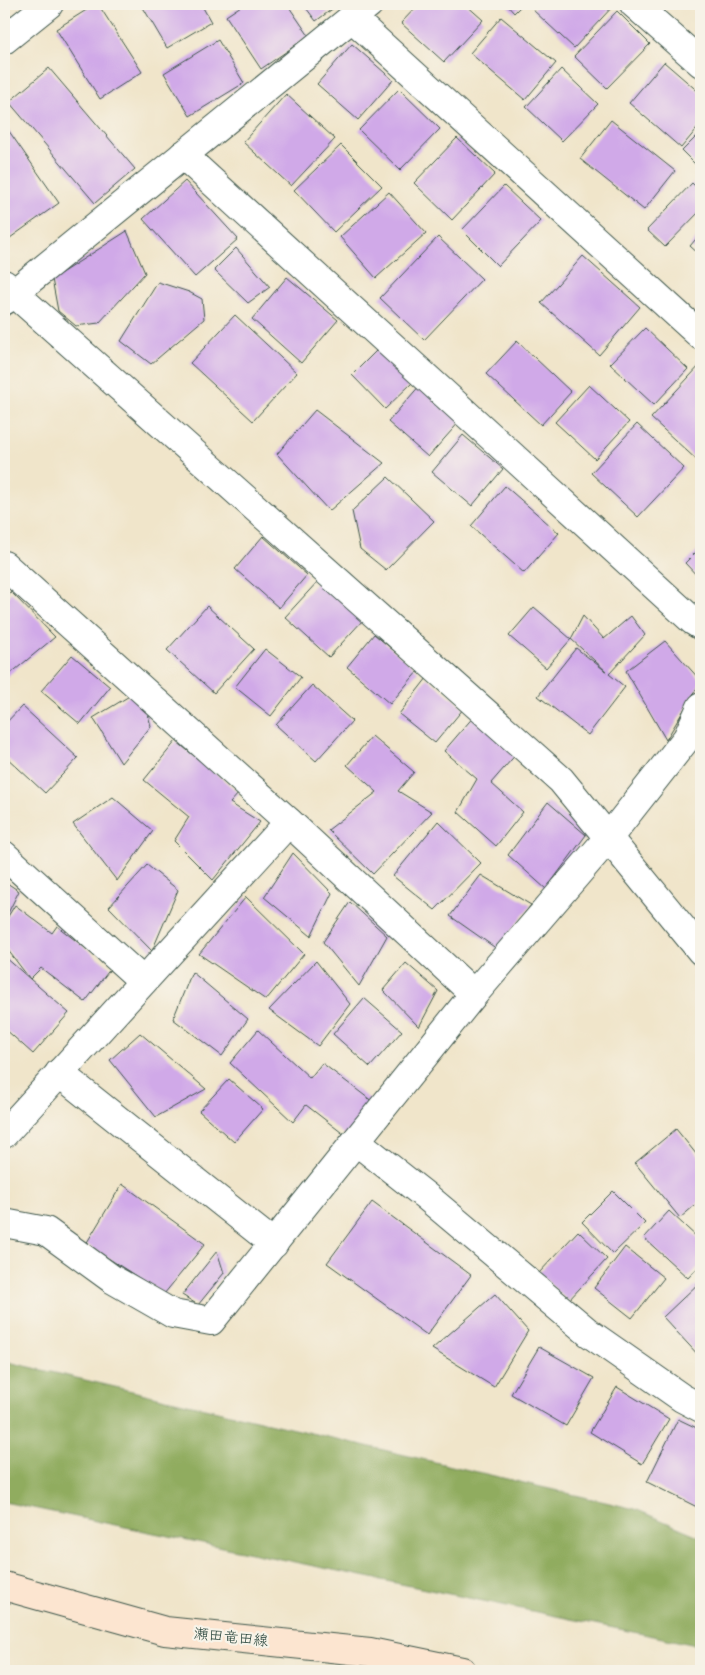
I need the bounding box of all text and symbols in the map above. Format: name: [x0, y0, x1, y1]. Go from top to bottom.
street label: 瀬田竜田線: [193, 1622, 269, 1650]

